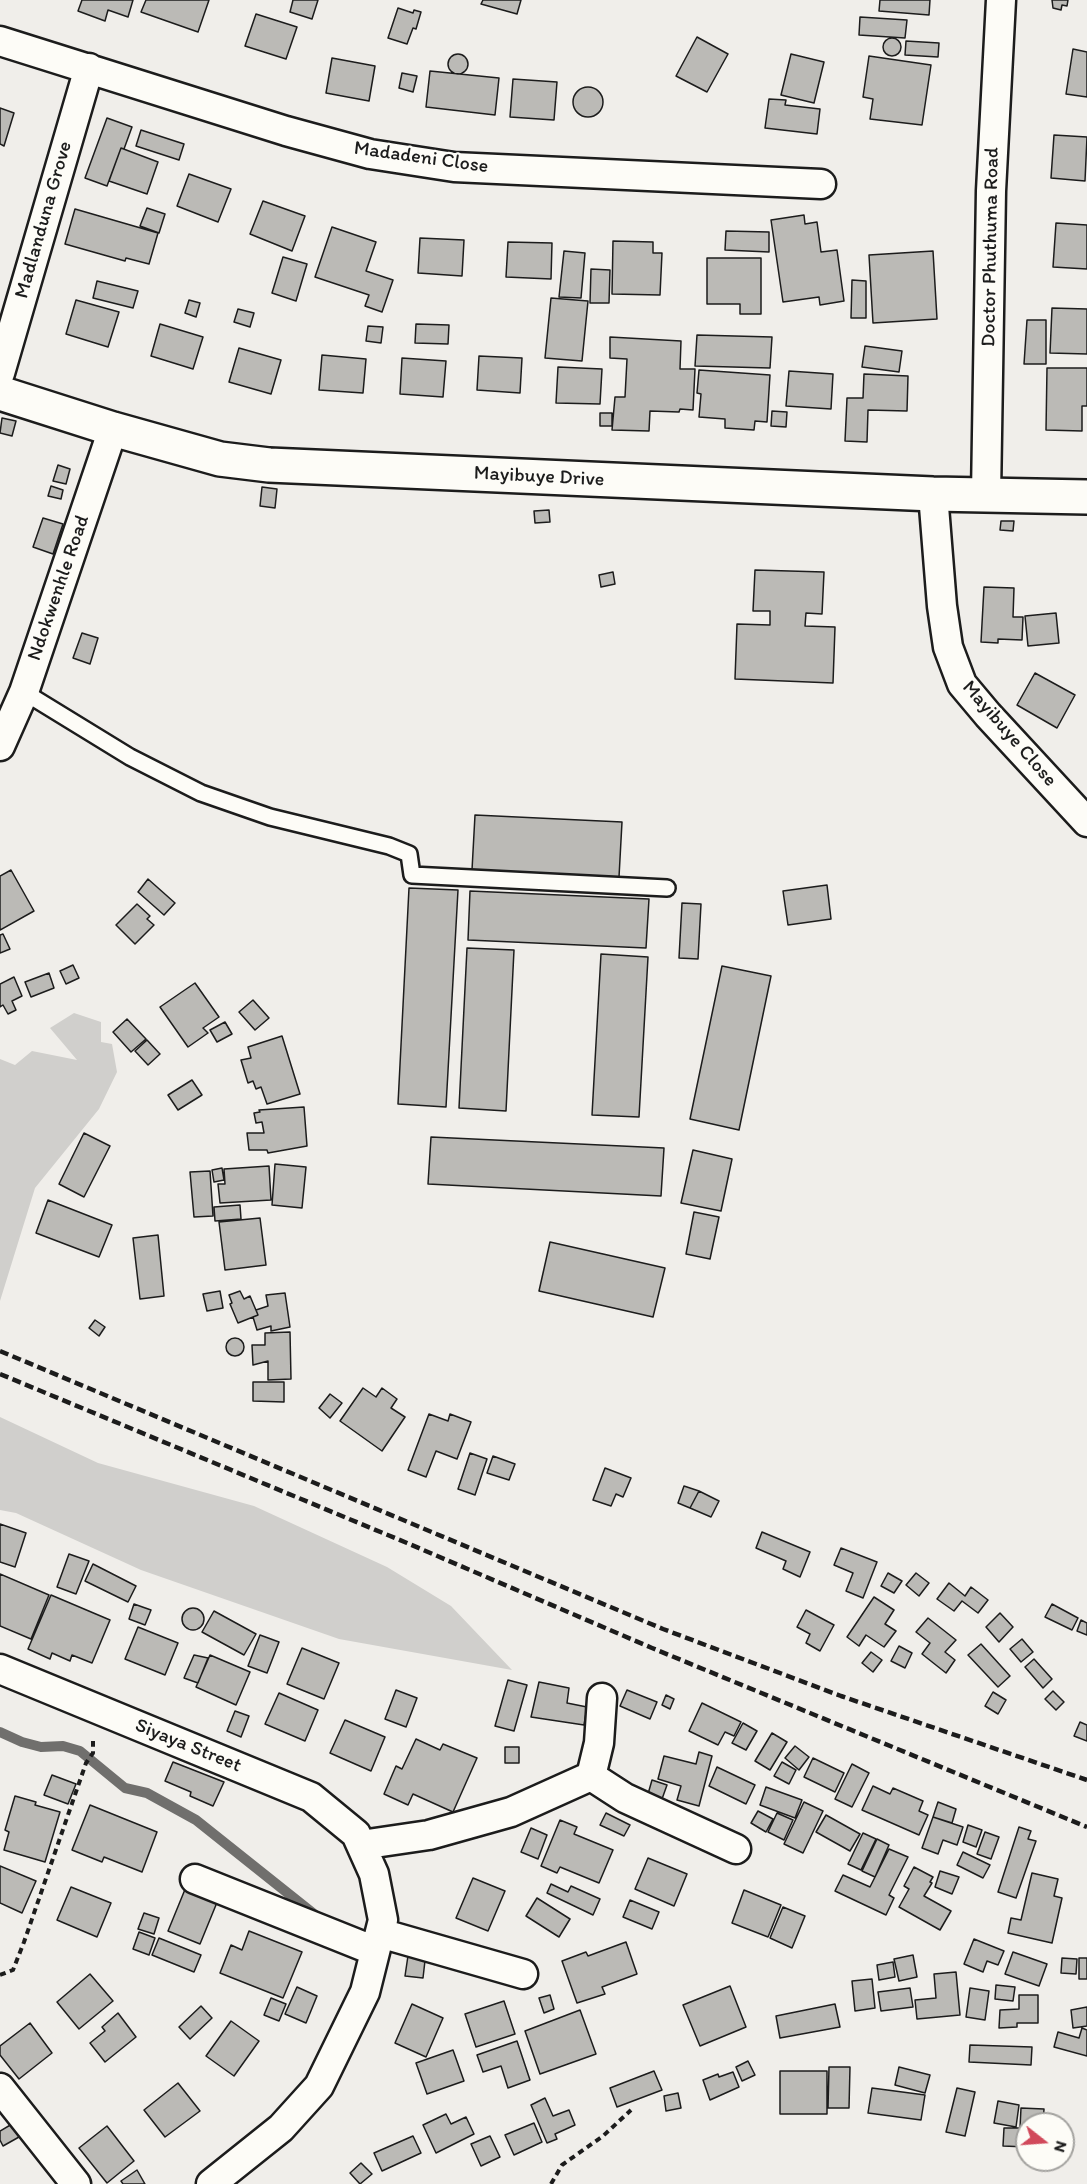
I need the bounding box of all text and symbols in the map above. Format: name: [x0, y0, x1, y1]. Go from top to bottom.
street label: Madadeni Close: [352, 137, 490, 179]
street label: Madlanduna Grove: [10, 139, 78, 301]
street label: Doctor Phuthuma Road: [977, 147, 1005, 347]
street label: Mayibuye Drive: [473, 462, 605, 492]
street label: Ndokwenhle Road: [23, 512, 95, 664]
street label: Mayibuye Close: [956, 676, 1062, 792]
street label: Siyaya Street: [131, 1714, 245, 1778]
north arrow: [1015, 2112, 1075, 2172]
text: N: [1050, 2139, 1071, 2155]

